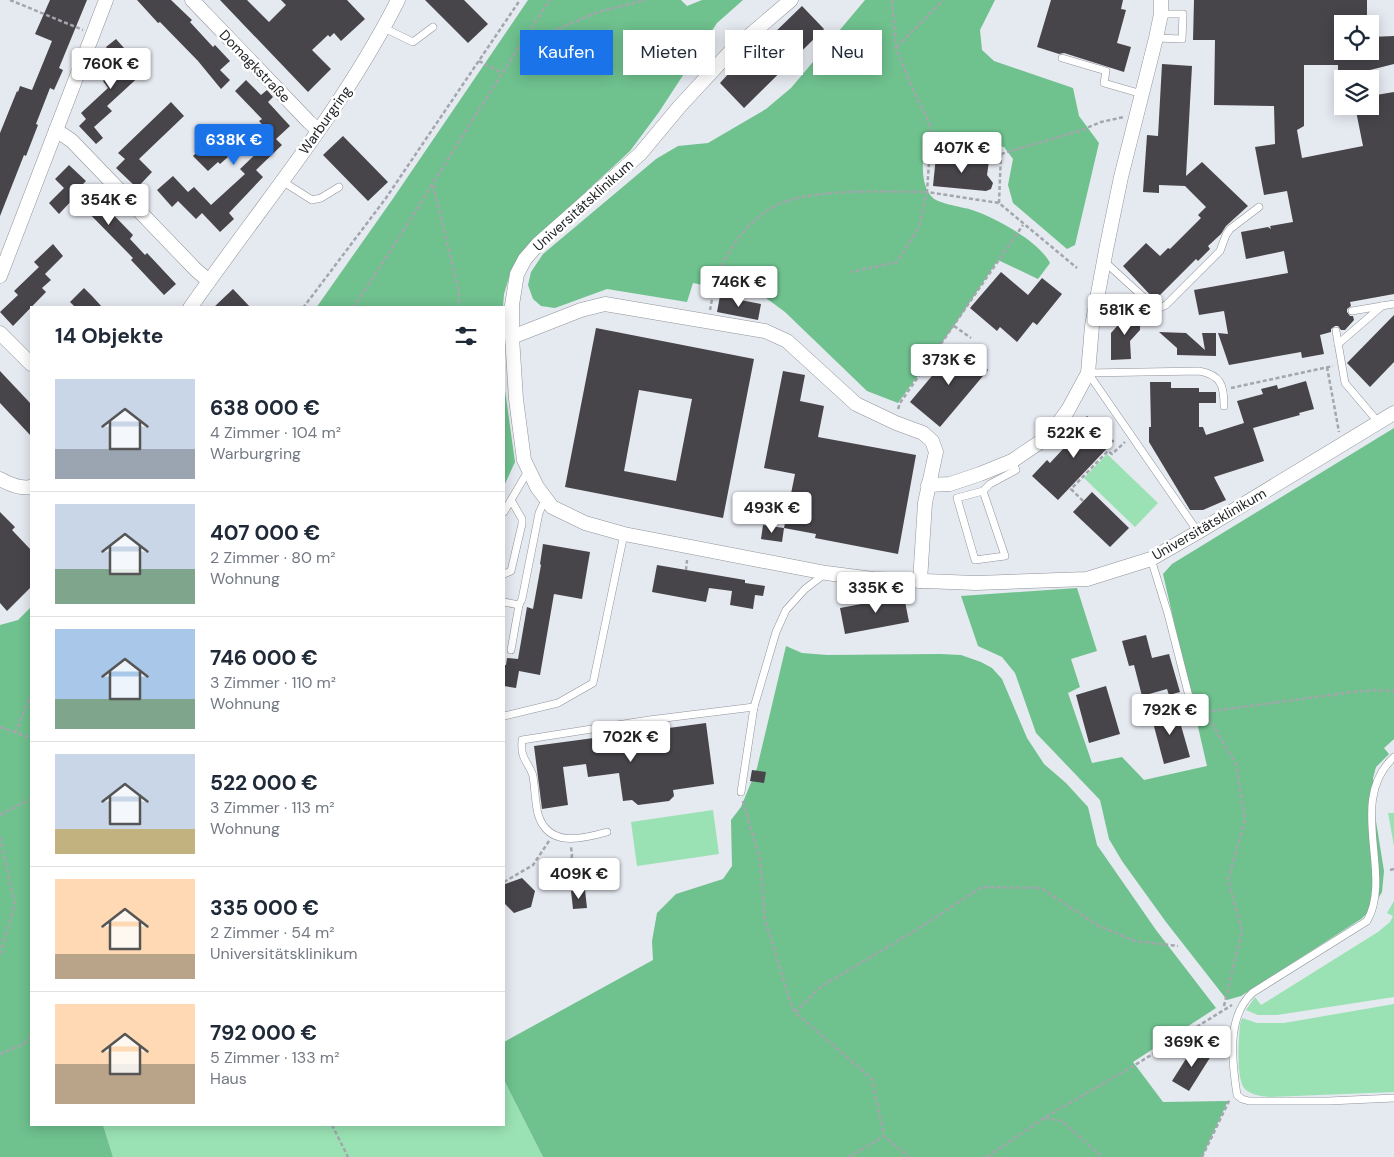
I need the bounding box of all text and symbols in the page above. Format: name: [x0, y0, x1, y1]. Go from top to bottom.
map controls: [1334, 15, 1379, 115]
button: locate: [1334, 15, 1379, 60]
street label: Domagkstraße: [216, 26, 294, 106]
chip: Kaufen: [520, 30, 613, 75]
chip: Mieten: [623, 30, 715, 75]
chip: Filter: [725, 30, 803, 75]
chip: Neu: [813, 30, 882, 75]
pin: 760K €: [70, 48, 152, 90]
text: 760K €: [83, 53, 139, 74]
button: layers: [1334, 70, 1379, 115]
street label: Warburgring: [295, 82, 355, 158]
pin: 638K €: [193, 124, 275, 166]
text: 638K €: [206, 129, 262, 150]
pin: 407K €: [921, 132, 1003, 174]
text: 407K €: [933, 137, 991, 158]
street label: Universitätsklinikum: [529, 155, 637, 255]
pin: 354K €: [68, 184, 150, 226]
text: 354K €: [81, 189, 137, 210]
pin: 746K €: [698, 266, 780, 308]
text: 746K €: [711, 271, 767, 292]
pin: 581K €: [1084, 294, 1166, 336]
text: 581K €: [1099, 299, 1151, 320]
text: 14 Objekte: [55, 322, 163, 350]
icon: filters: [452, 322, 480, 350]
pin: 373K €: [908, 344, 990, 386]
text: 373K €: [922, 349, 976, 370]
text: 638 000 €: [210, 394, 320, 422]
icon: home: [95, 399, 155, 459]
pin: 522K €: [1033, 416, 1115, 459]
text: 4 Zimmer · 104 m²: [210, 422, 341, 443]
text: 522K €: [1046, 422, 1102, 443]
text: Warburgring: [210, 443, 301, 464]
street label: Universitätsklinikum: [1149, 484, 1269, 564]
pin: 493K €: [731, 492, 813, 534]
text: 493K €: [744, 497, 800, 518]
text: 407 000 €: [210, 519, 320, 547]
icon: home: [95, 524, 155, 584]
text: 2 Zimmer · 80 m²: [210, 547, 336, 568]
text: Wohnung: [210, 568, 280, 589]
pin: 335K €: [835, 572, 917, 614]
text: 335K €: [848, 577, 904, 598]
text: 746 000 €: [210, 644, 318, 672]
icon: home: [95, 649, 155, 709]
text: 3 Zimmer · 110 m²: [210, 672, 336, 693]
text: Wohnung: [210, 693, 280, 714]
pin: 792K €: [1129, 694, 1211, 736]
text: 792K €: [1143, 699, 1197, 720]
pin: 702K €: [590, 720, 672, 763]
text: 702K €: [603, 726, 659, 747]
text: 522 000 €: [210, 769, 318, 797]
icon: home: [95, 774, 155, 834]
text: 3 Zimmer · 113 m²: [210, 797, 335, 818]
text: Wohnung: [210, 818, 280, 839]
pin: 409K €: [538, 858, 620, 900]
text: 409K €: [550, 863, 608, 884]
text: 335 000 €: [210, 894, 319, 922]
icon: home: [95, 899, 155, 959]
text: 2 Zimmer · 54 m²: [210, 922, 334, 943]
text: Universitätsklinikum: [210, 943, 357, 964]
text: 792 000 €: [210, 1019, 317, 1047]
icon: home: [95, 1024, 155, 1084]
pin: 369K €: [1151, 1026, 1233, 1068]
text: 369K €: [1164, 1031, 1220, 1052]
text: 5 Zimmer · 133 m²: [210, 1047, 339, 1068]
text: Haus: [210, 1068, 247, 1089]

